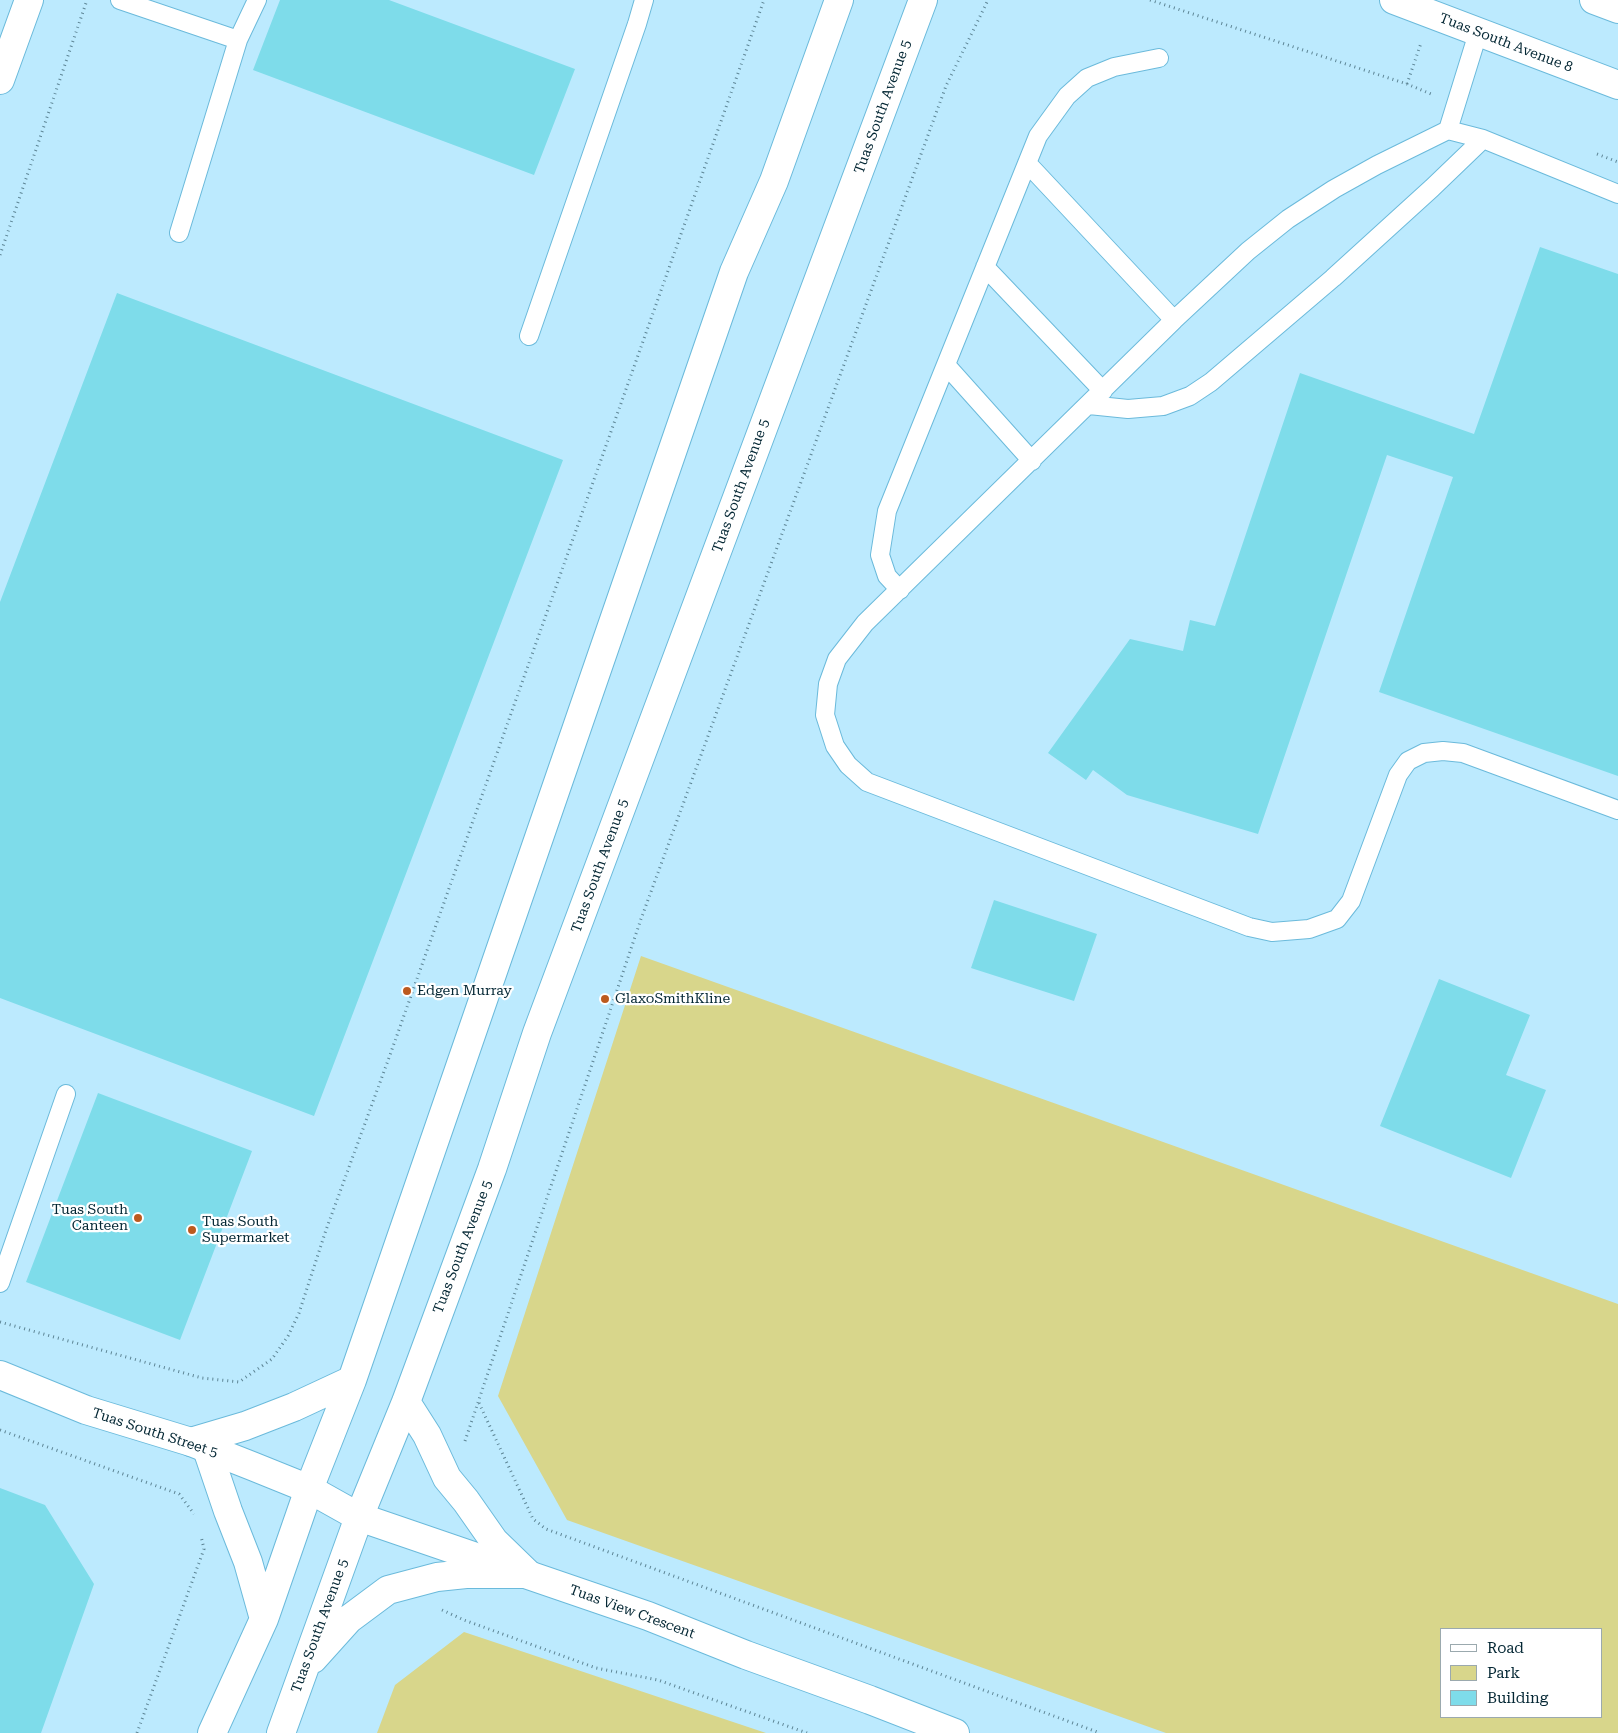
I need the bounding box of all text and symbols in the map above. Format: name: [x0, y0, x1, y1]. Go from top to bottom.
street label: Tuas South Avenue 8: [1437, 10, 1575, 76]
street label: Tuas South Avenue 5: [851, 38, 915, 176]
street label: Tuas South Avenue 5: [709, 417, 773, 555]
street label: Tuas South Avenue 5: [568, 797, 632, 935]
place label: Edgen Murray: [417, 983, 512, 999]
marker: Edgen Murray: [401, 985, 413, 997]
place label: GlaxoSmithKline: [615, 991, 730, 1007]
marker: GlaxoSmithKline: [599, 993, 611, 1005]
street label: Tuas South Avenue 5: [430, 1178, 496, 1316]
place label: Tuas South Canteen: [52, 1202, 128, 1234]
marker: Tuas South Canteen: [132, 1212, 144, 1224]
place label: Tuas South Supermarket: [202, 1214, 290, 1246]
marker: Tuas South Supermarket: [186, 1224, 198, 1236]
street label: Tuas South Street 5: [90, 1405, 220, 1461]
street label: Tuas South Avenue 5: [288, 1557, 352, 1695]
street label: Tuas View Crescent: [567, 1581, 697, 1643]
legend: [1440, 1628, 1603, 1718]
text: Road: [1487, 1639, 1524, 1657]
text: Park: [1487, 1664, 1520, 1682]
text: Building: [1487, 1689, 1548, 1707]

